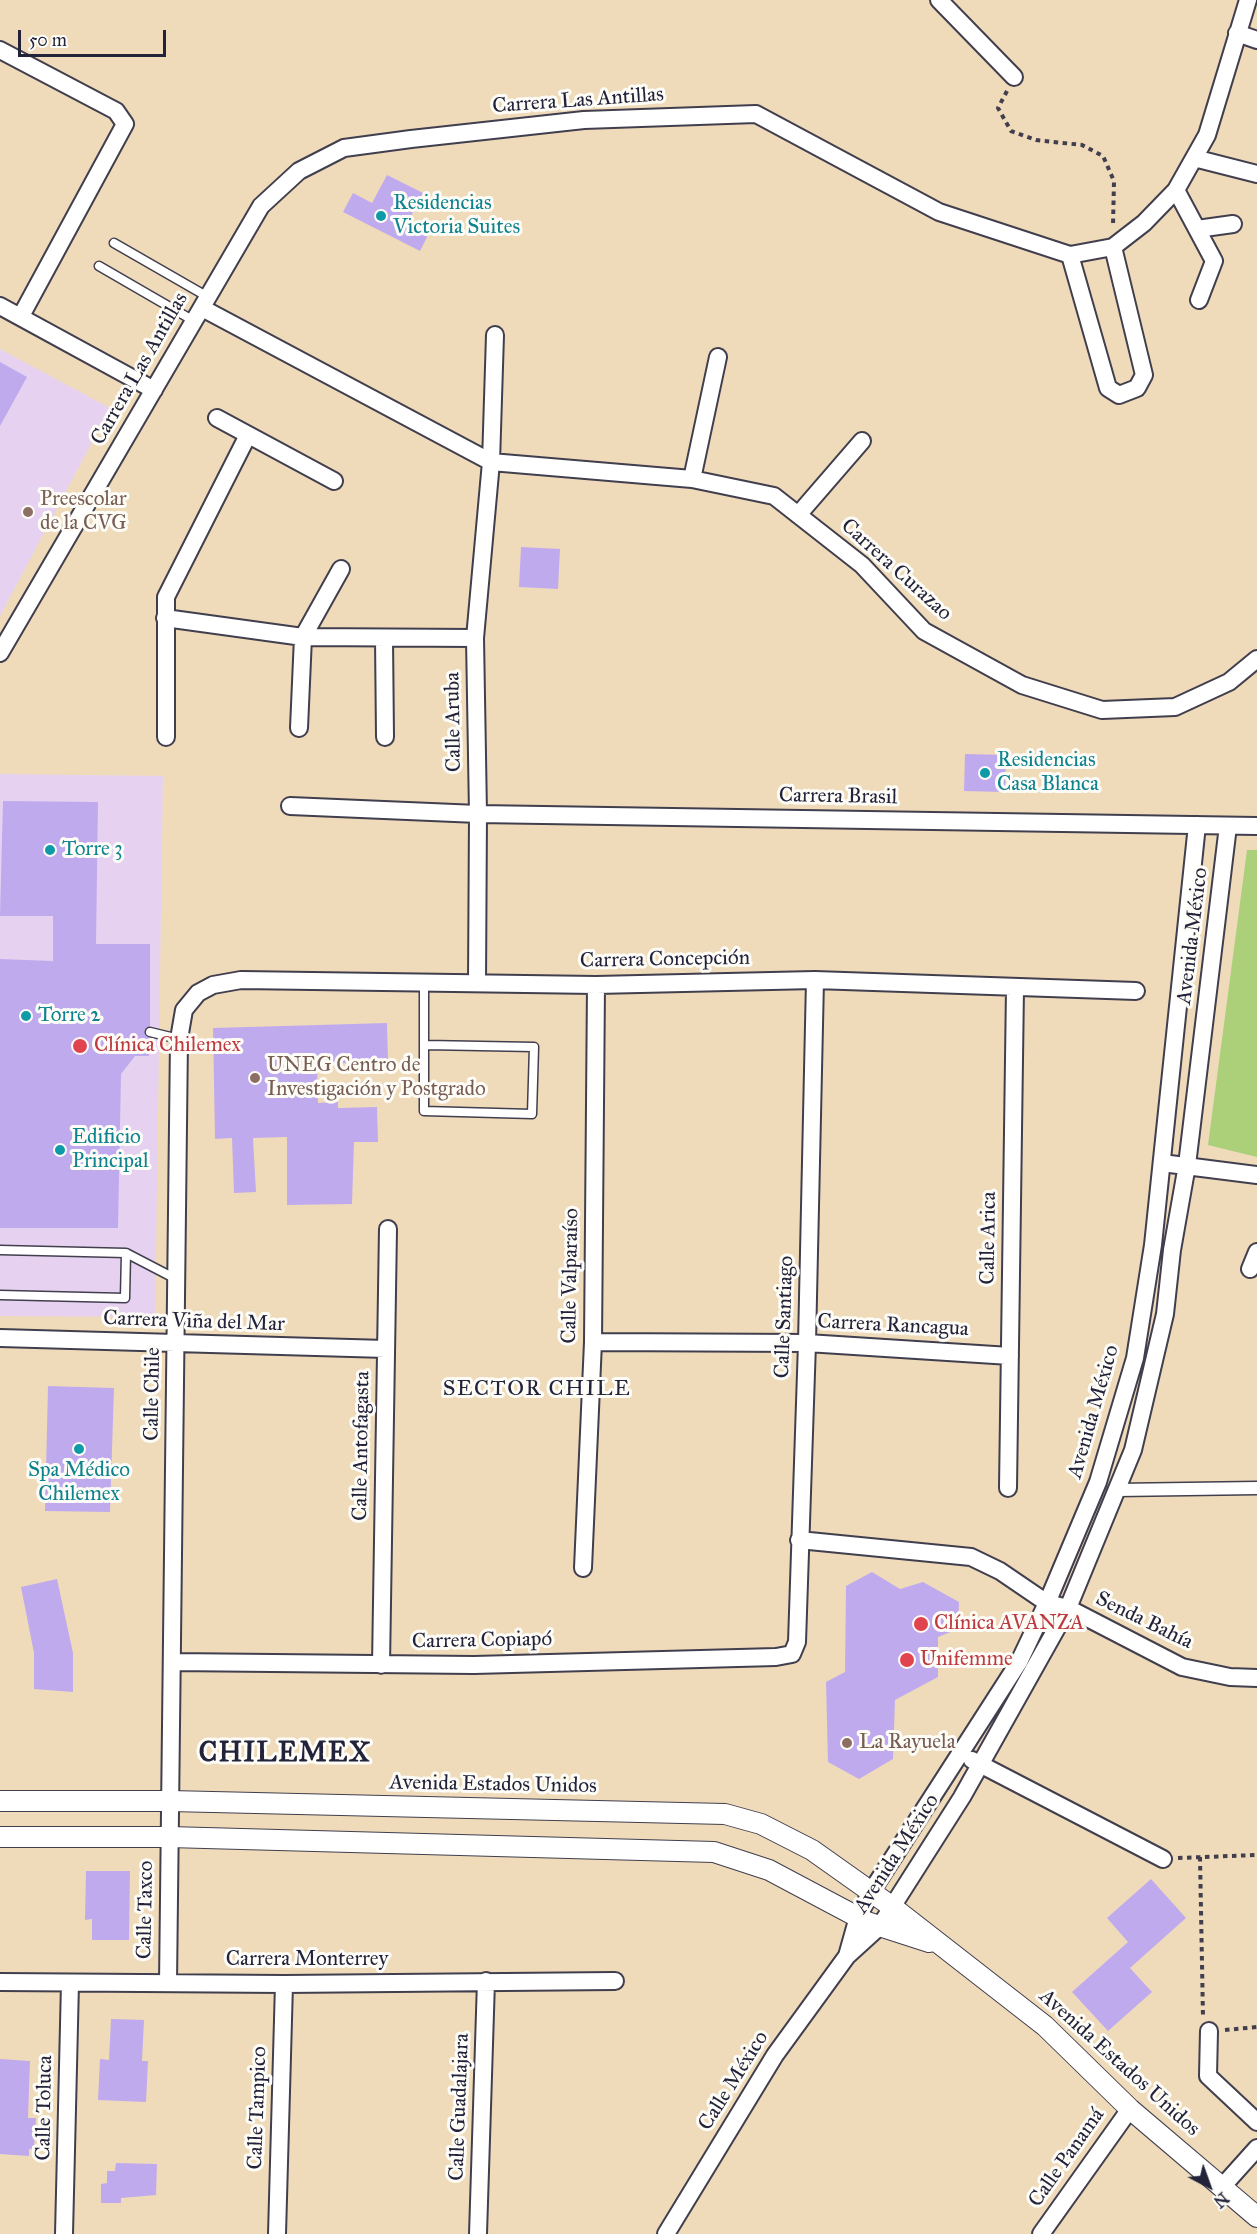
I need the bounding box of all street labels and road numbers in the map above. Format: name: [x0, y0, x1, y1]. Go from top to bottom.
street label: Carrera Las Antillas: [491, 82, 665, 120]
street label: Carrera Las Antillas: [86, 288, 194, 450]
street label: Carrera Curazao: [835, 514, 957, 626]
street label: Calle Aruba: [441, 672, 467, 772]
street label: Carrera Brasil: [779, 783, 897, 811]
street label: Avenida México: [1172, 866, 1214, 1006]
street label: Carrera Concepción: [580, 946, 750, 974]
street label: Calle Arica: [976, 1191, 1002, 1285]
street label: Calle Valparaíso: [557, 1208, 585, 1344]
street label: Calle Santiago: [770, 1255, 800, 1379]
street label: Carrera Viña del Mar: [103, 1306, 285, 1338]
street label: Carrera Rancagua: [817, 1309, 969, 1343]
street label: Avenida México: [1063, 1342, 1125, 1482]
street label: Calle Chile: [140, 1347, 166, 1441]
street label: Calle Antofagasta: [348, 1371, 376, 1521]
street label: Senda Bahía: [1091, 1587, 1197, 1655]
street label: Carrera Copiapó: [412, 1627, 552, 1655]
street label: Avenida Estados Unidos: [389, 1771, 597, 1799]
street label: Avenida México: [849, 1789, 945, 1919]
street label: Calle Taxco: [133, 1861, 159, 1959]
street label: Carrera Monterrey: [226, 1947, 388, 1973]
street label: Avenida Estados Unidos: [1033, 1984, 1205, 2142]
street label: Calle México: [694, 2027, 774, 2135]
street label: Calle Guadalajara: [445, 2033, 475, 2181]
street label: Calle Tampico: [243, 2046, 273, 2170]
street label: Calle Toluca: [31, 2055, 59, 2161]
street label: Calle Panamá: [1024, 2104, 1110, 2212]

